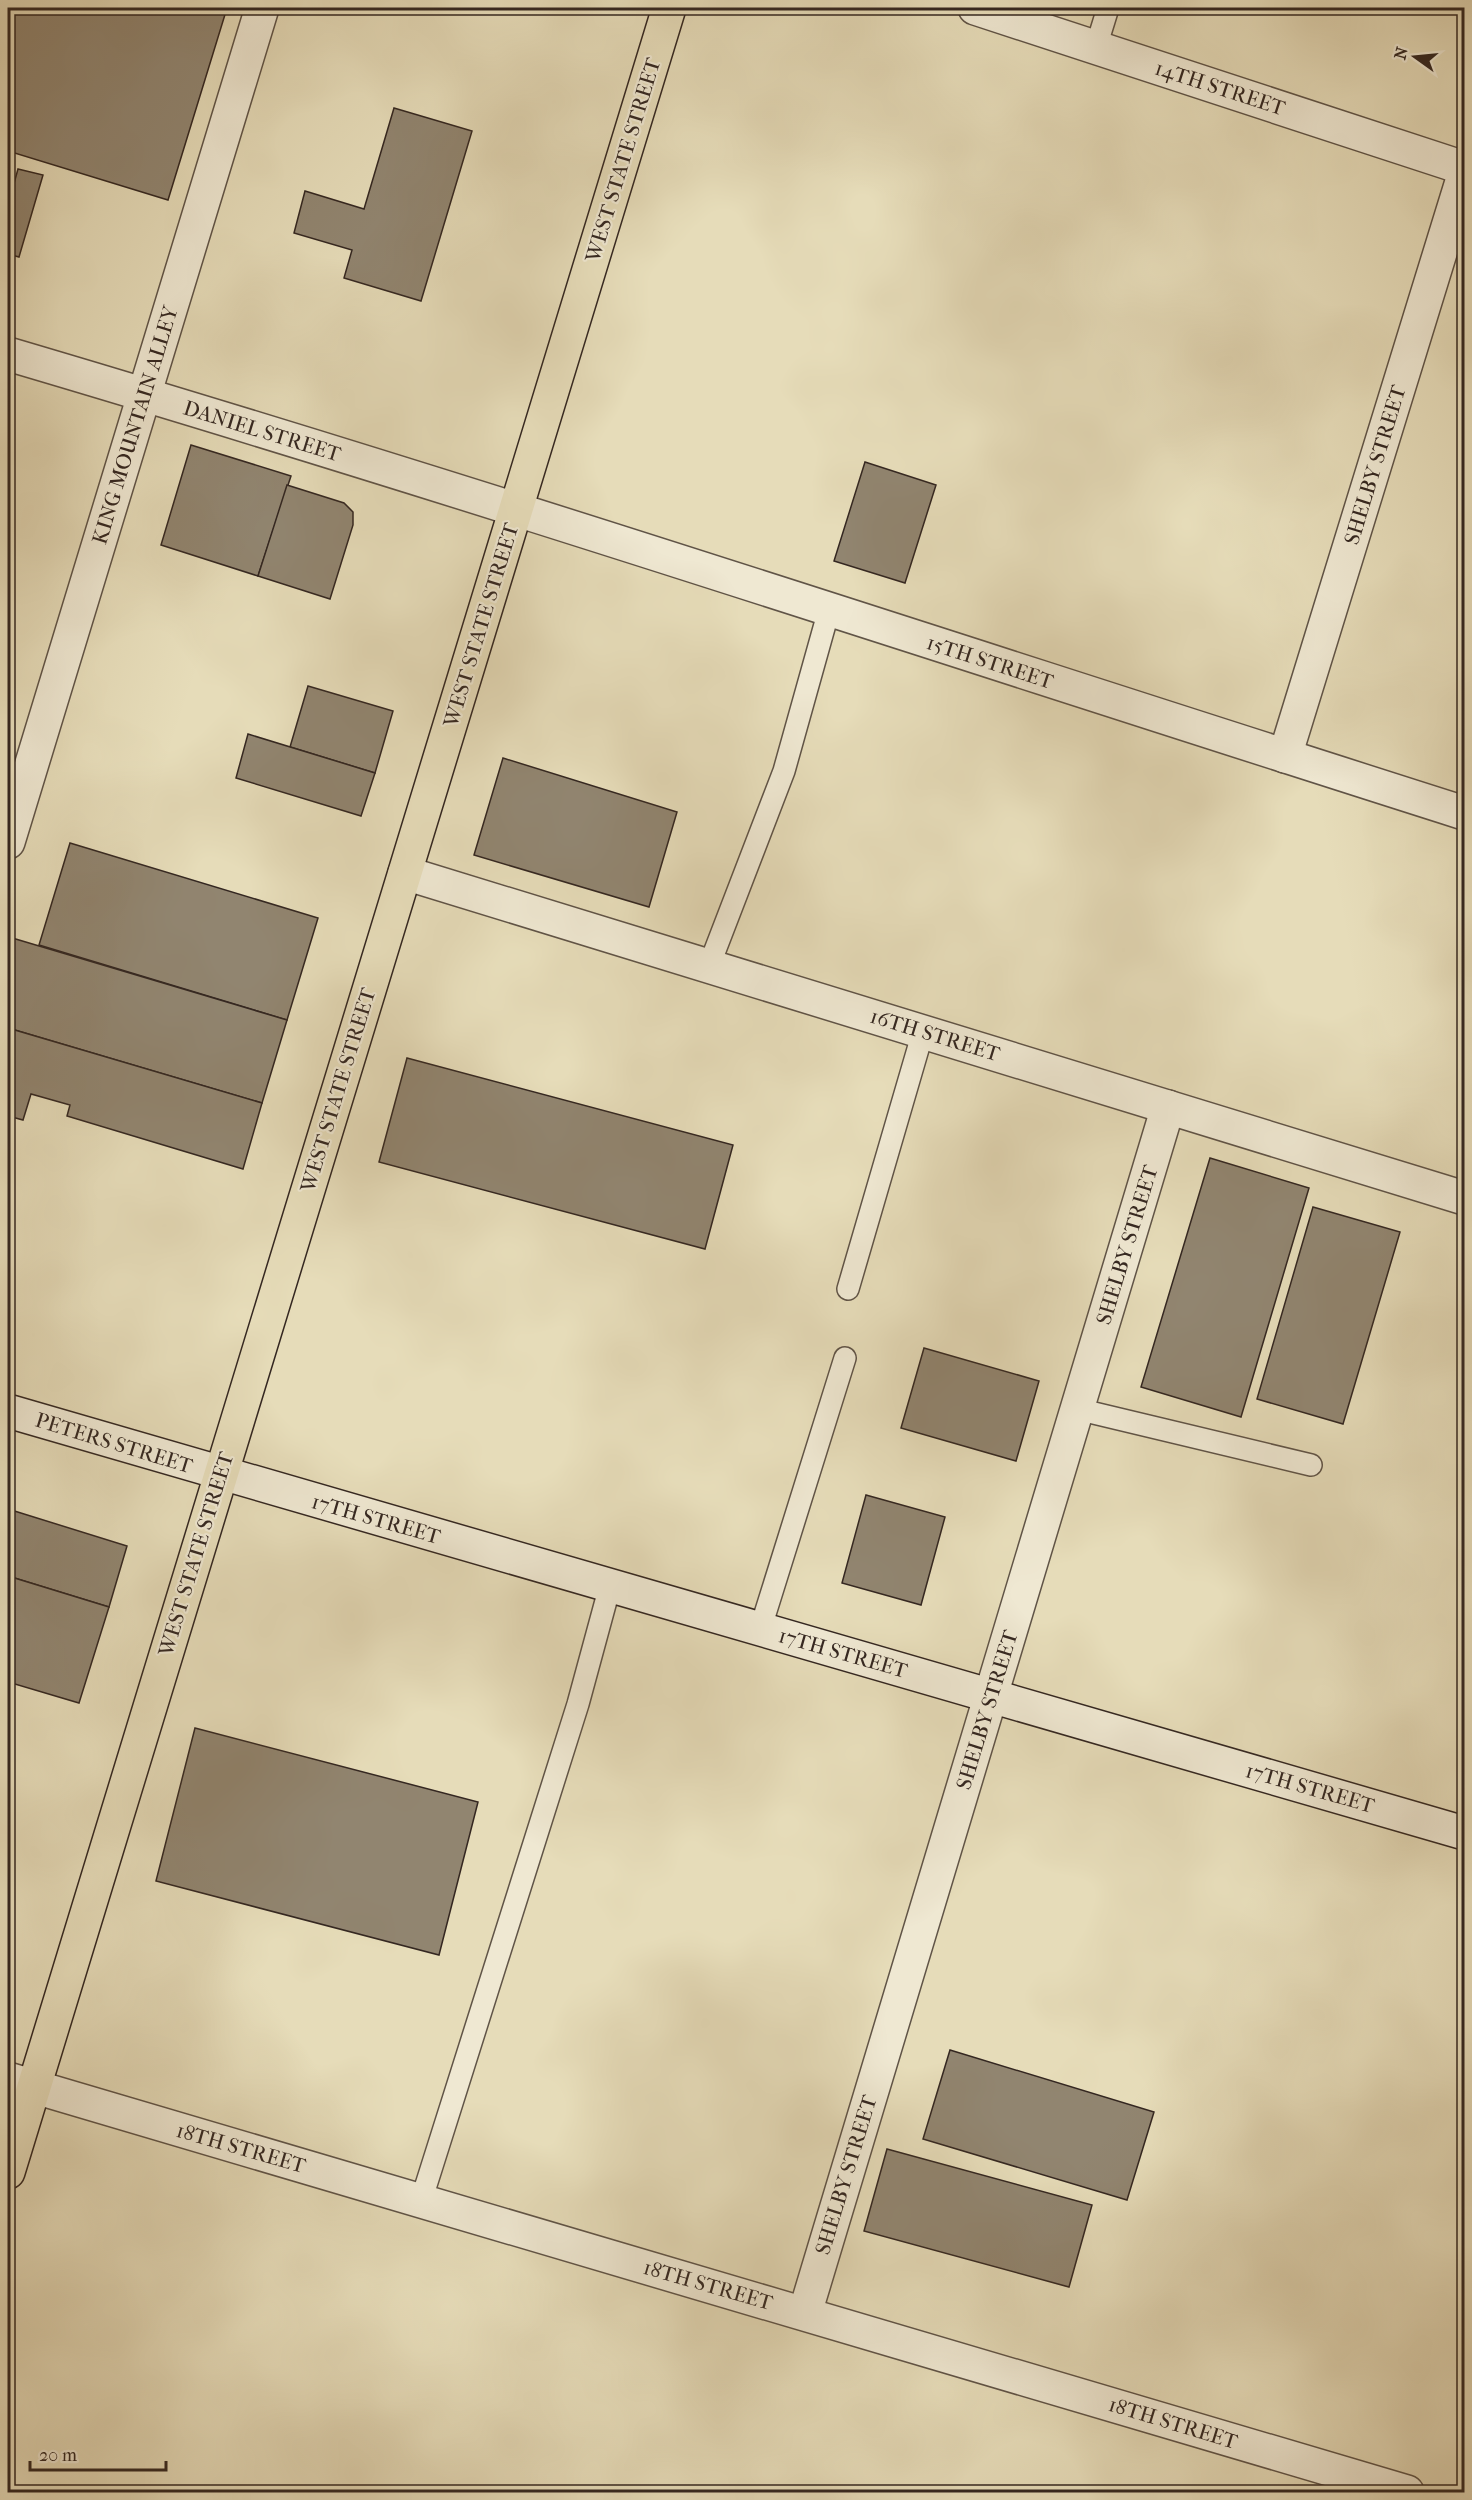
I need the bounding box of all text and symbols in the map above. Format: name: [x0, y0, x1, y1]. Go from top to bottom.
north arrow: [1385, 27, 1445, 87]
text: N: [1390, 44, 1412, 62]
street label: WEST STATE STREET: [580, 54, 666, 266]
street label: 14TH STREET: [1152, 56, 1289, 121]
street label: KING MOUNTAIN ALLEY: [87, 302, 183, 547]
street label: SHELBY STREET: [1339, 382, 1411, 548]
street label: DANIEL STREET: [180, 396, 344, 467]
street label: WEST STATE STREET: [438, 519, 524, 731]
street label: 15TH STREET: [924, 630, 1057, 694]
street label: WEST STATE STREET: [295, 984, 381, 1196]
street label: 16TH STREET: [867, 1004, 1003, 1066]
street label: SHELBY STREET: [1091, 1162, 1163, 1328]
street label: PETERS STREET: [33, 1408, 196, 1479]
street label: WEST STATE STREET: [153, 1448, 239, 1660]
street label: 17TH STREET: [309, 1489, 444, 1549]
street label: 17TH STREET: [776, 1623, 911, 1683]
street label: SHELBY STREET: [951, 1627, 1023, 1793]
street label: 17TH STREET: [1243, 1758, 1378, 1818]
street label: SHELBY STREET: [810, 2092, 882, 2258]
street label: 18TH STREET: [174, 2118, 309, 2178]
street label: 18TH STREET: [641, 2255, 776, 2315]
street label: 18TH STREET: [1106, 2392, 1241, 2454]
scale bar: [30, 2434, 166, 2472]
text: 20 m: [39, 2445, 77, 2466]

